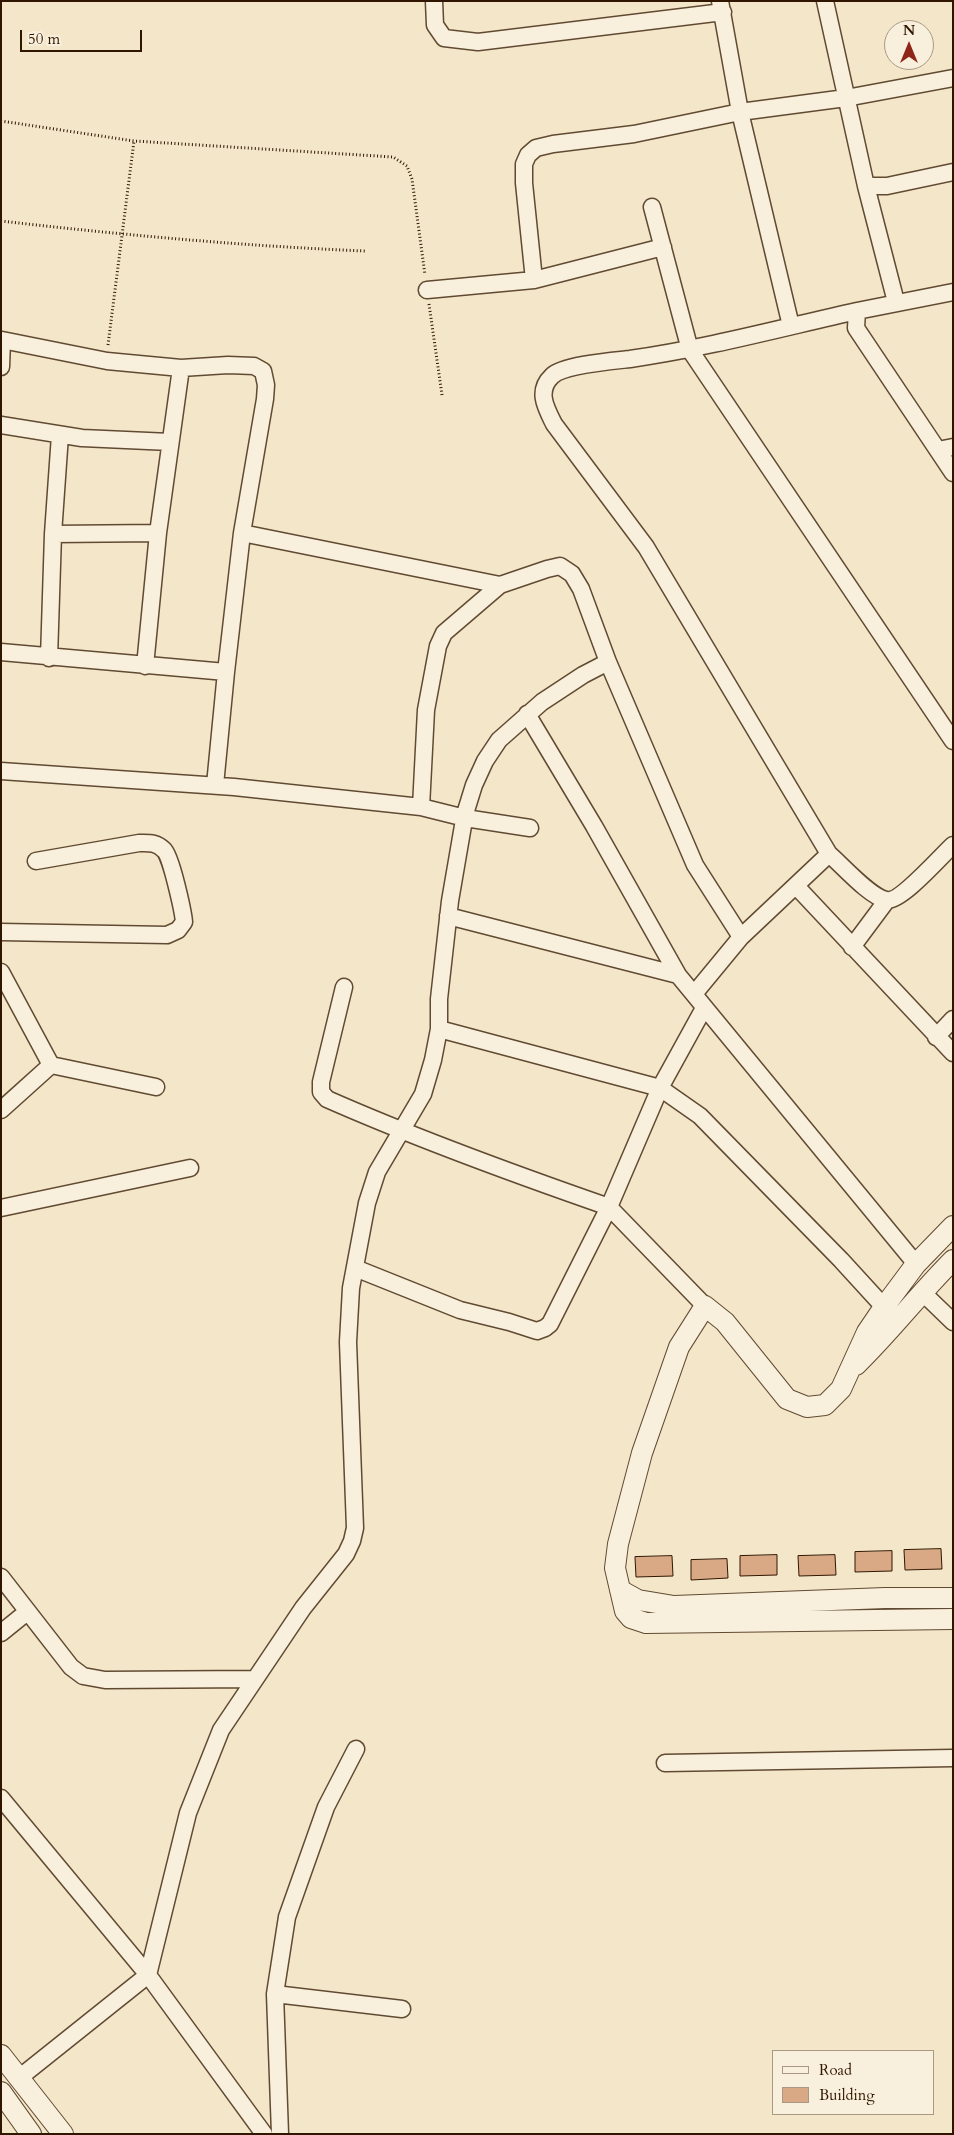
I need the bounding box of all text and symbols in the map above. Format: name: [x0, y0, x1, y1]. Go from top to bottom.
scale bar: [22, 20, 145, 52]
north arrow: [884, 20, 934, 70]
text: N: [903, 21, 915, 40]
text: 50 m: [28, 29, 60, 49]
legend: [772, 2050, 934, 2115]
text: Road: [819, 2060, 852, 2080]
text: Building: [819, 2085, 875, 2105]

